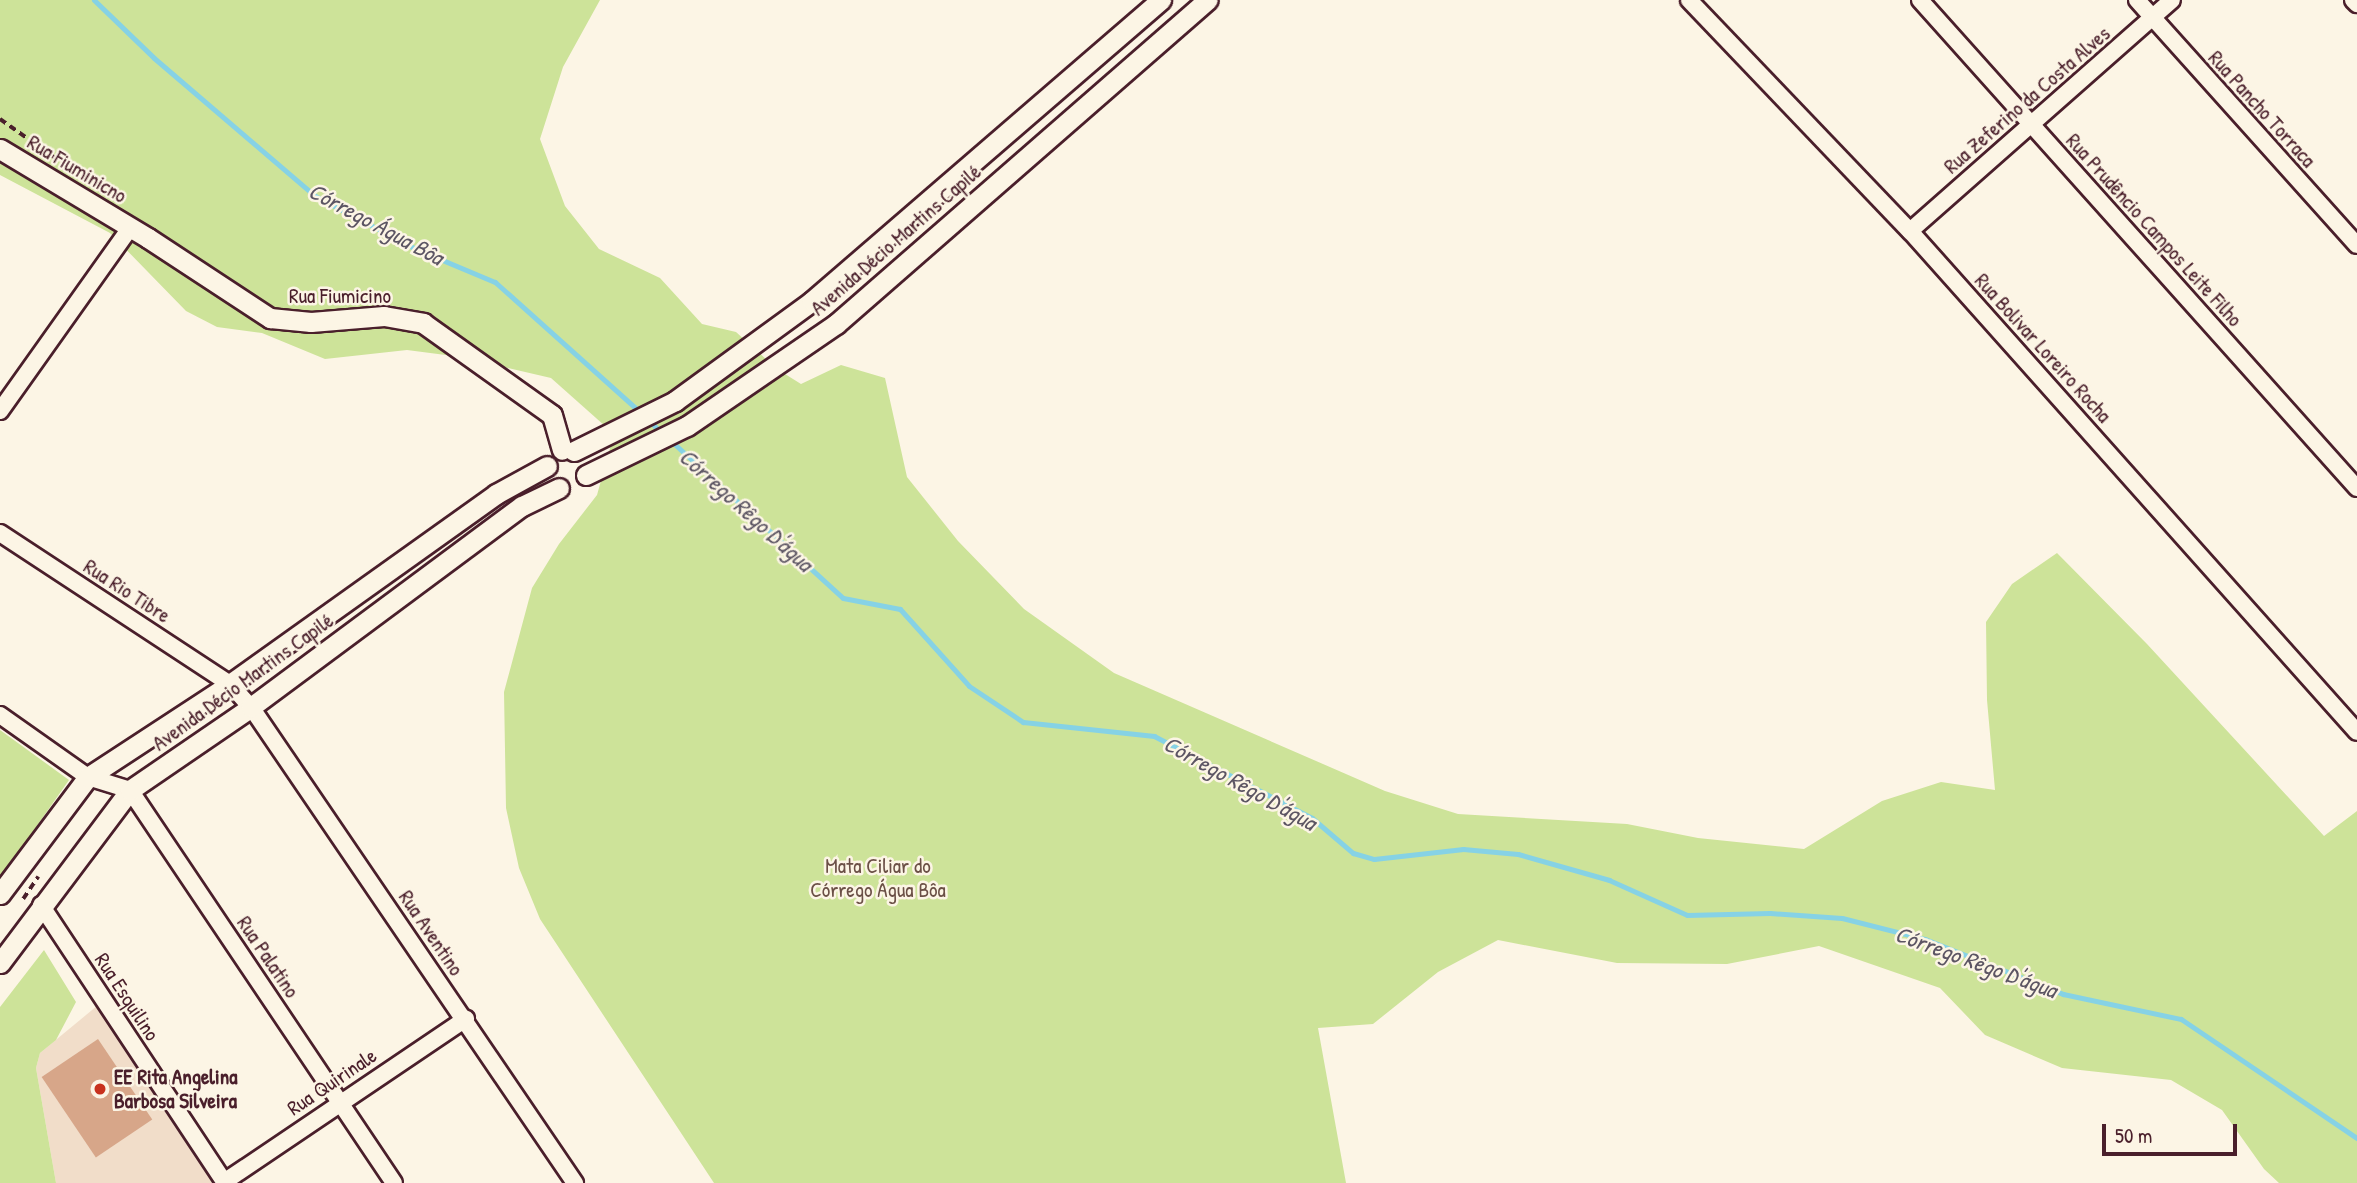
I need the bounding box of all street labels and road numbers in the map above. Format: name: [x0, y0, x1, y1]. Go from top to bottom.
street label: Rua Zeferino da Costa Alves: [1939, 21, 2115, 179]
street label: Rua Pancho Torraca: [2203, 46, 2321, 172]
street label: Rua Prudêncio Campos Leite Filho: [2061, 128, 2247, 332]
street label: Rua Fiuminicno: [23, 130, 131, 208]
street label: Avenida Décio Martins Capilé: [806, 159, 986, 321]
street label: Rua Bolivar Loreiro Rocha: [1969, 268, 2117, 428]
street label: Rua Fiumicino: [289, 283, 391, 309]
street label: Rua Rio Tibre: [79, 554, 175, 628]
street label: Avenida Décio Martins Capilé: [148, 608, 338, 756]
street label: Rua Aventino: [393, 886, 469, 980]
street label: Rua Palatino: [232, 911, 304, 1003]
street label: Rua Esquilino: [89, 948, 165, 1046]
street label: Rua Quirinale: [283, 1043, 381, 1121]

